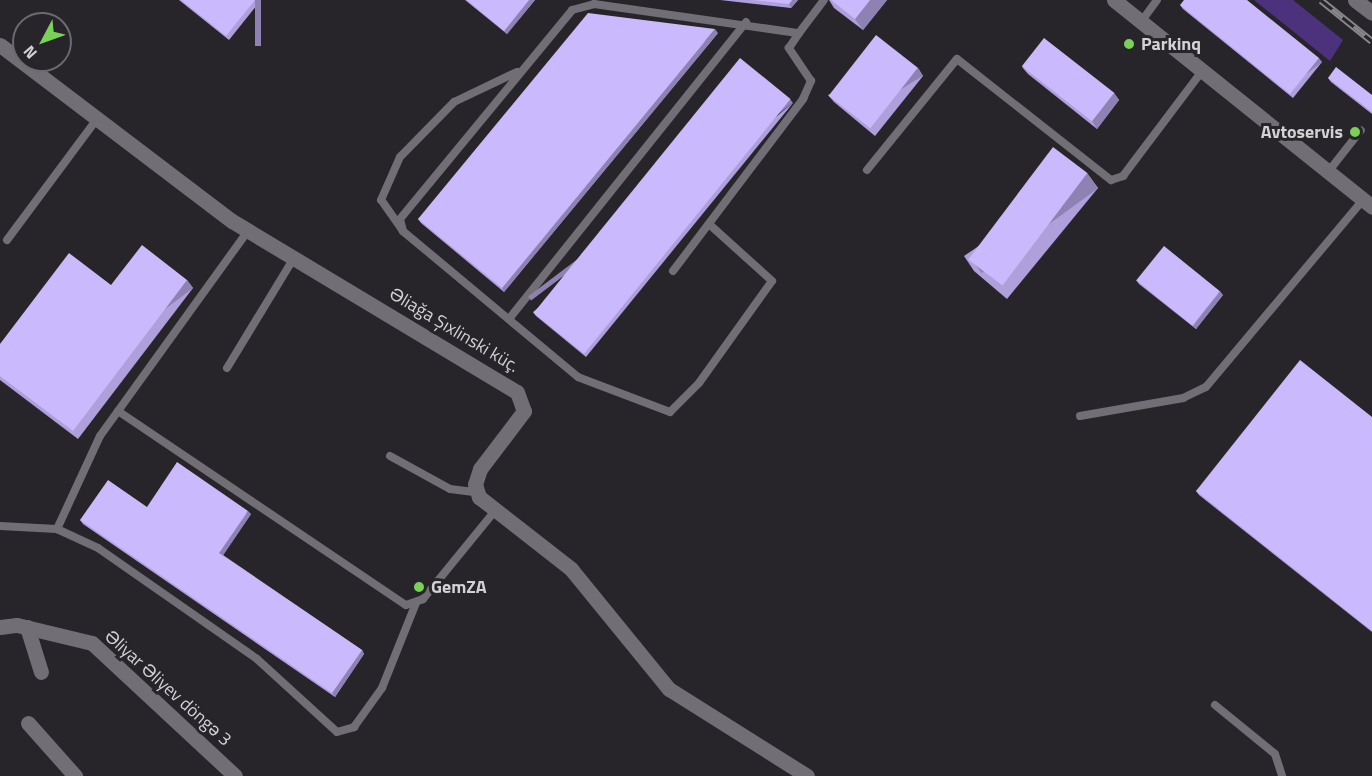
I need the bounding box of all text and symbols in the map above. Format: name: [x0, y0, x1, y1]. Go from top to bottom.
north arrow: [12, 12, 72, 72]
place label: Parkinq: [1141, 33, 1201, 55]
marker: Parkinq: [1122, 37, 1136, 51]
text: N: [17, 40, 43, 65]
place label: Avtoservis: [1261, 121, 1343, 143]
marker: Avtoservis: [1348, 125, 1362, 139]
street label: Əliağa Şıxlinski küç.: [385, 283, 523, 377]
place label: GemZA: [431, 576, 487, 598]
marker: GemZA: [412, 580, 426, 594]
street label: Əliyar Əliyev döngə 3: [100, 625, 236, 751]

